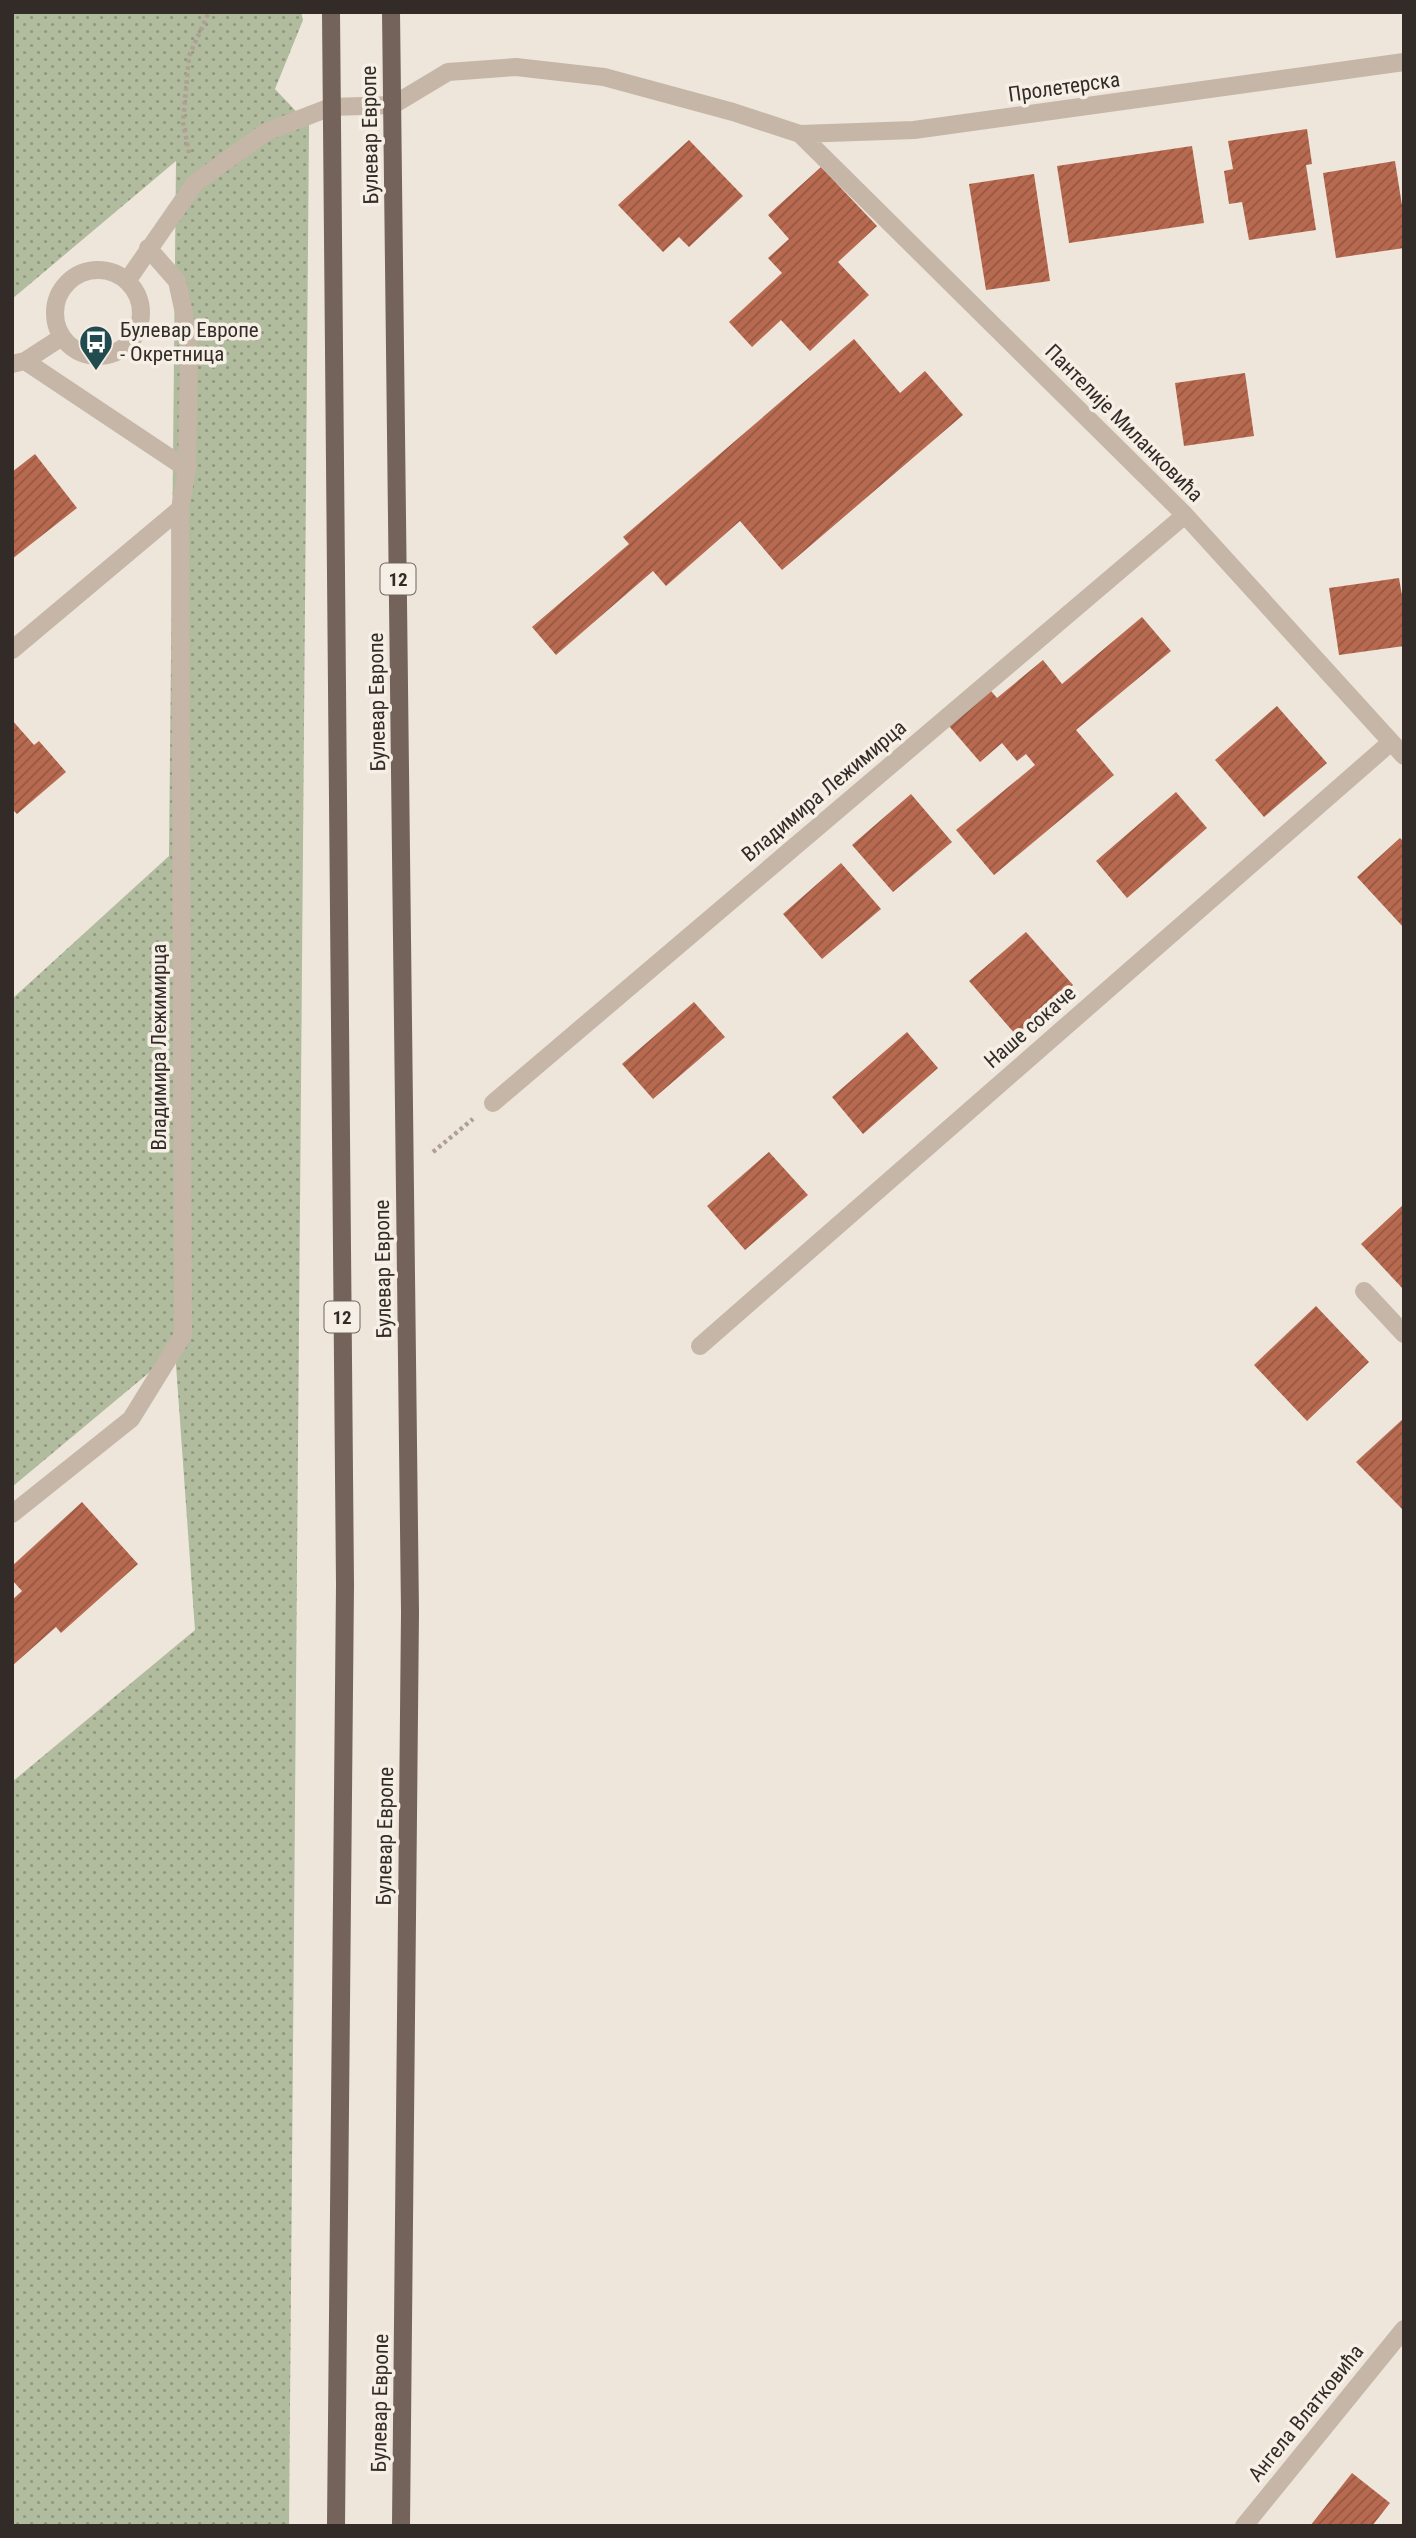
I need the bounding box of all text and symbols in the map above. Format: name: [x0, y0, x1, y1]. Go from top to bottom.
street label: Булевар Европе: [357, 65, 383, 205]
street label: Пролетерска: [1007, 67, 1121, 107]
place label: Булевар Европе - Окретница: [120, 318, 259, 366]
bus stop icon: Булевар Европе - Окретница: [77, 323, 115, 372]
street label: Пантелије Миланковића: [1040, 339, 1208, 507]
road number: 12: [380, 564, 416, 594]
street label: Булевар Европе: [364, 632, 390, 772]
street label: Владимира Лежимирца: [737, 715, 911, 867]
street label: Владимира Лежимирца: [147, 944, 171, 1150]
street label: Наше сокаче: [980, 981, 1081, 1073]
street label: Булевар Европе: [370, 1199, 396, 1339]
road number: 12: [324, 1302, 360, 1332]
street label: Булевар Европе: [372, 1766, 398, 1906]
street label: Булевар Европе: [367, 2333, 393, 2473]
street label: Ангела Влатковића: [1243, 2340, 1369, 2486]

